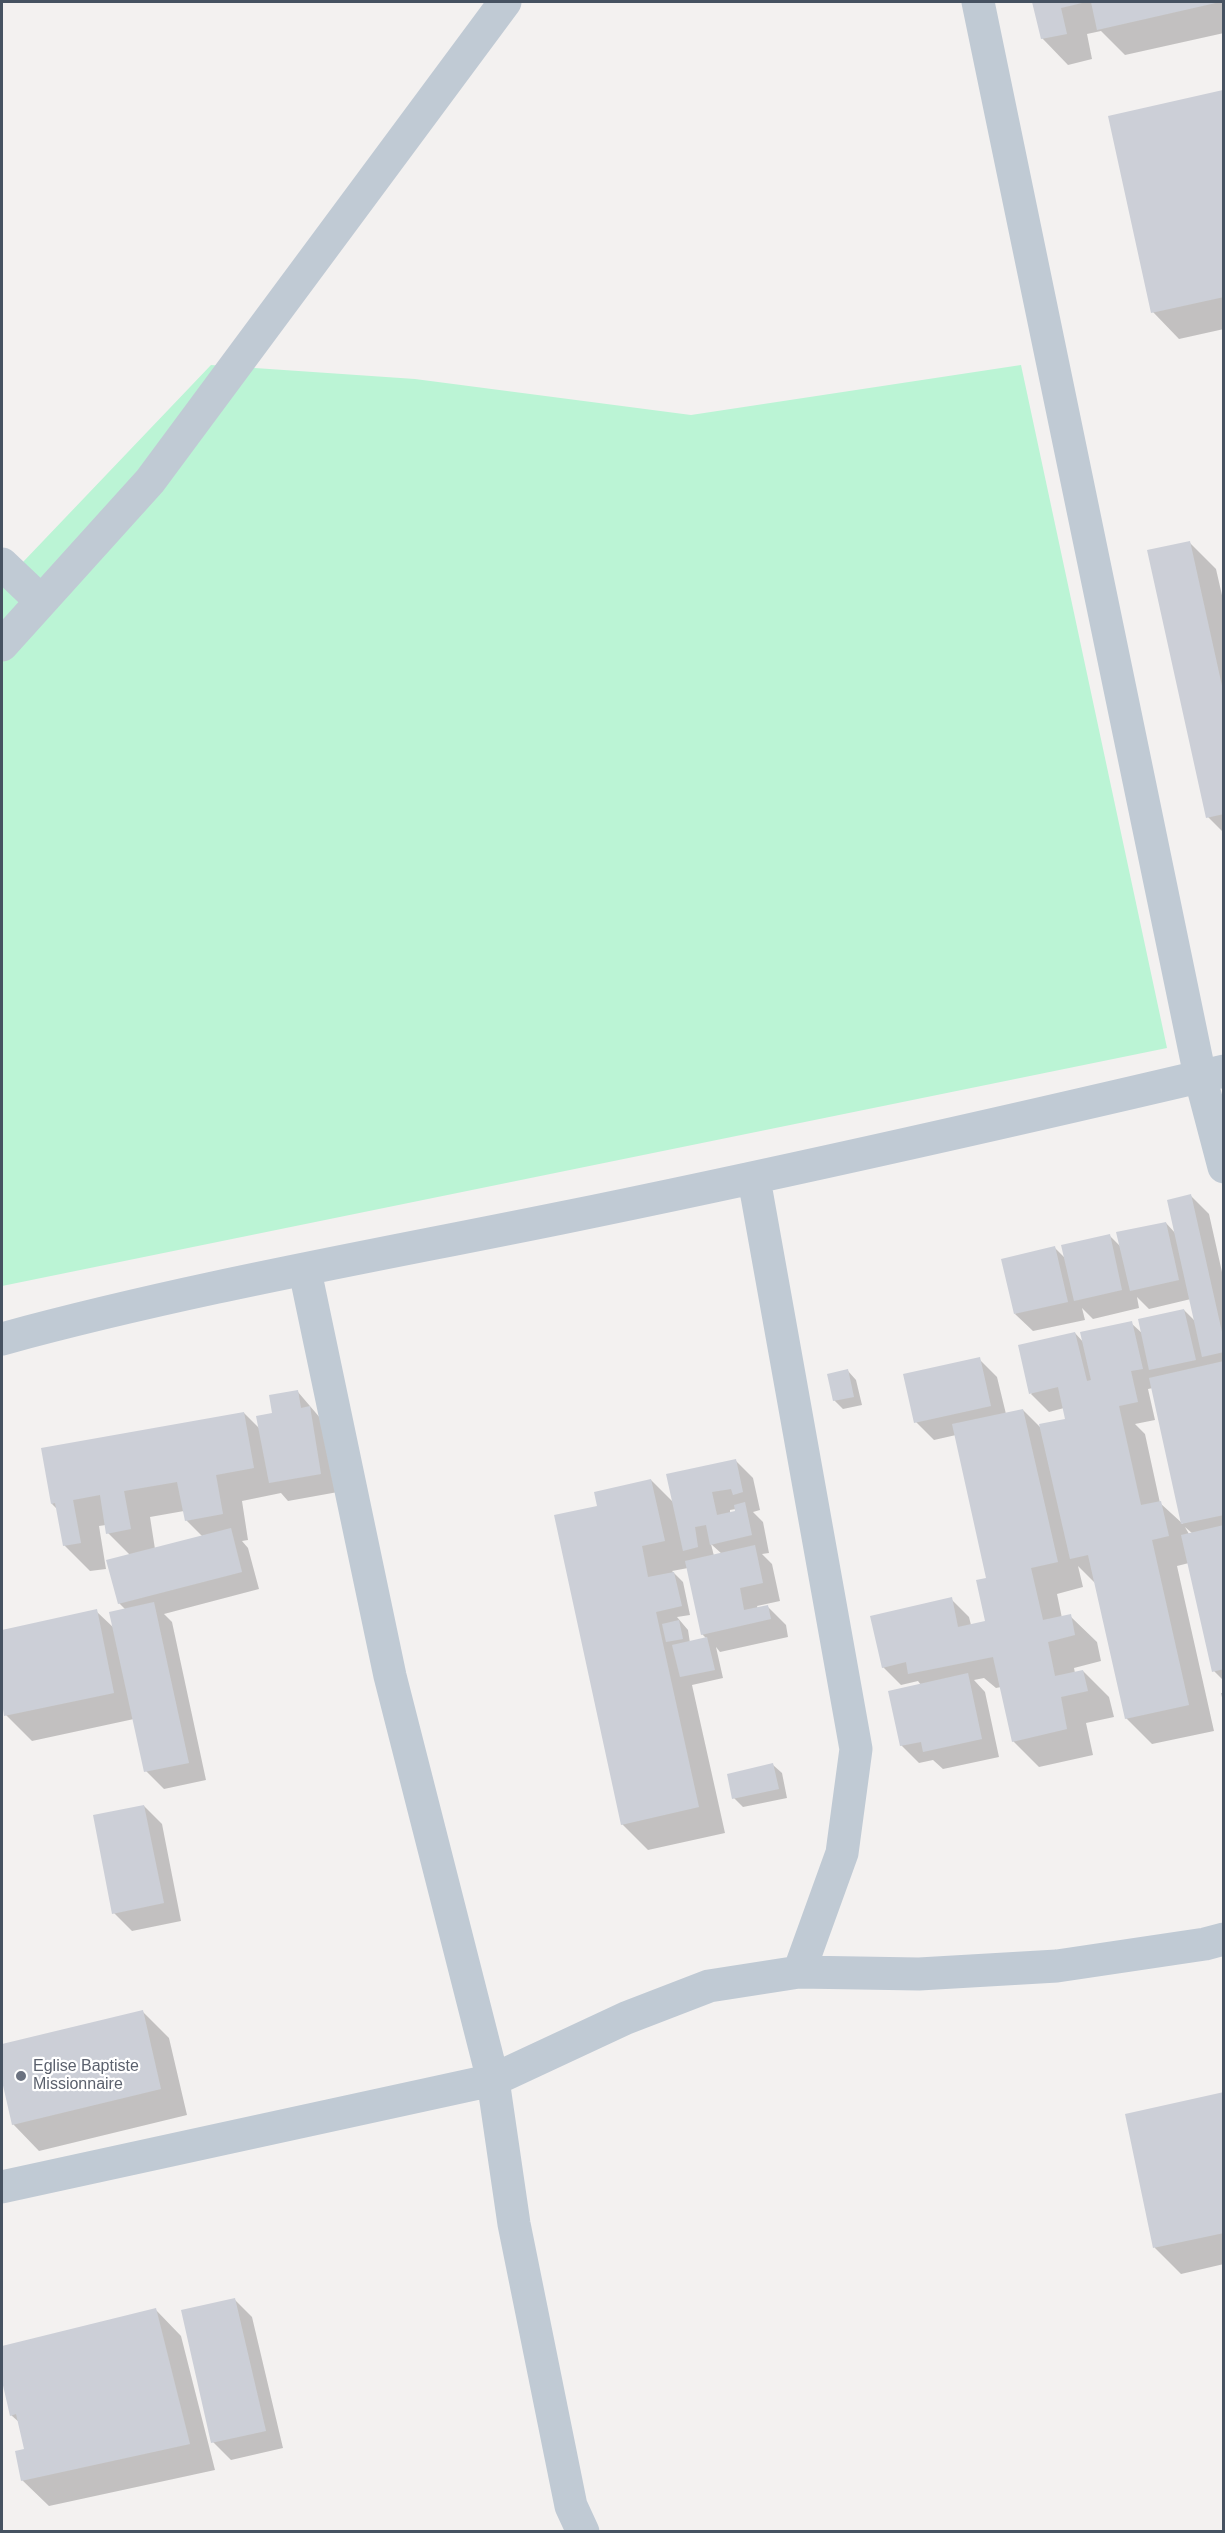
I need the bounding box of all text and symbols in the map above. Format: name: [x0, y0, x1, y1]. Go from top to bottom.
place label: Eglise Baptiste Missionnaire: [33, 2057, 139, 2095]
marker: Eglise Baptiste Missionnaire: [14, 2069, 28, 2083]

